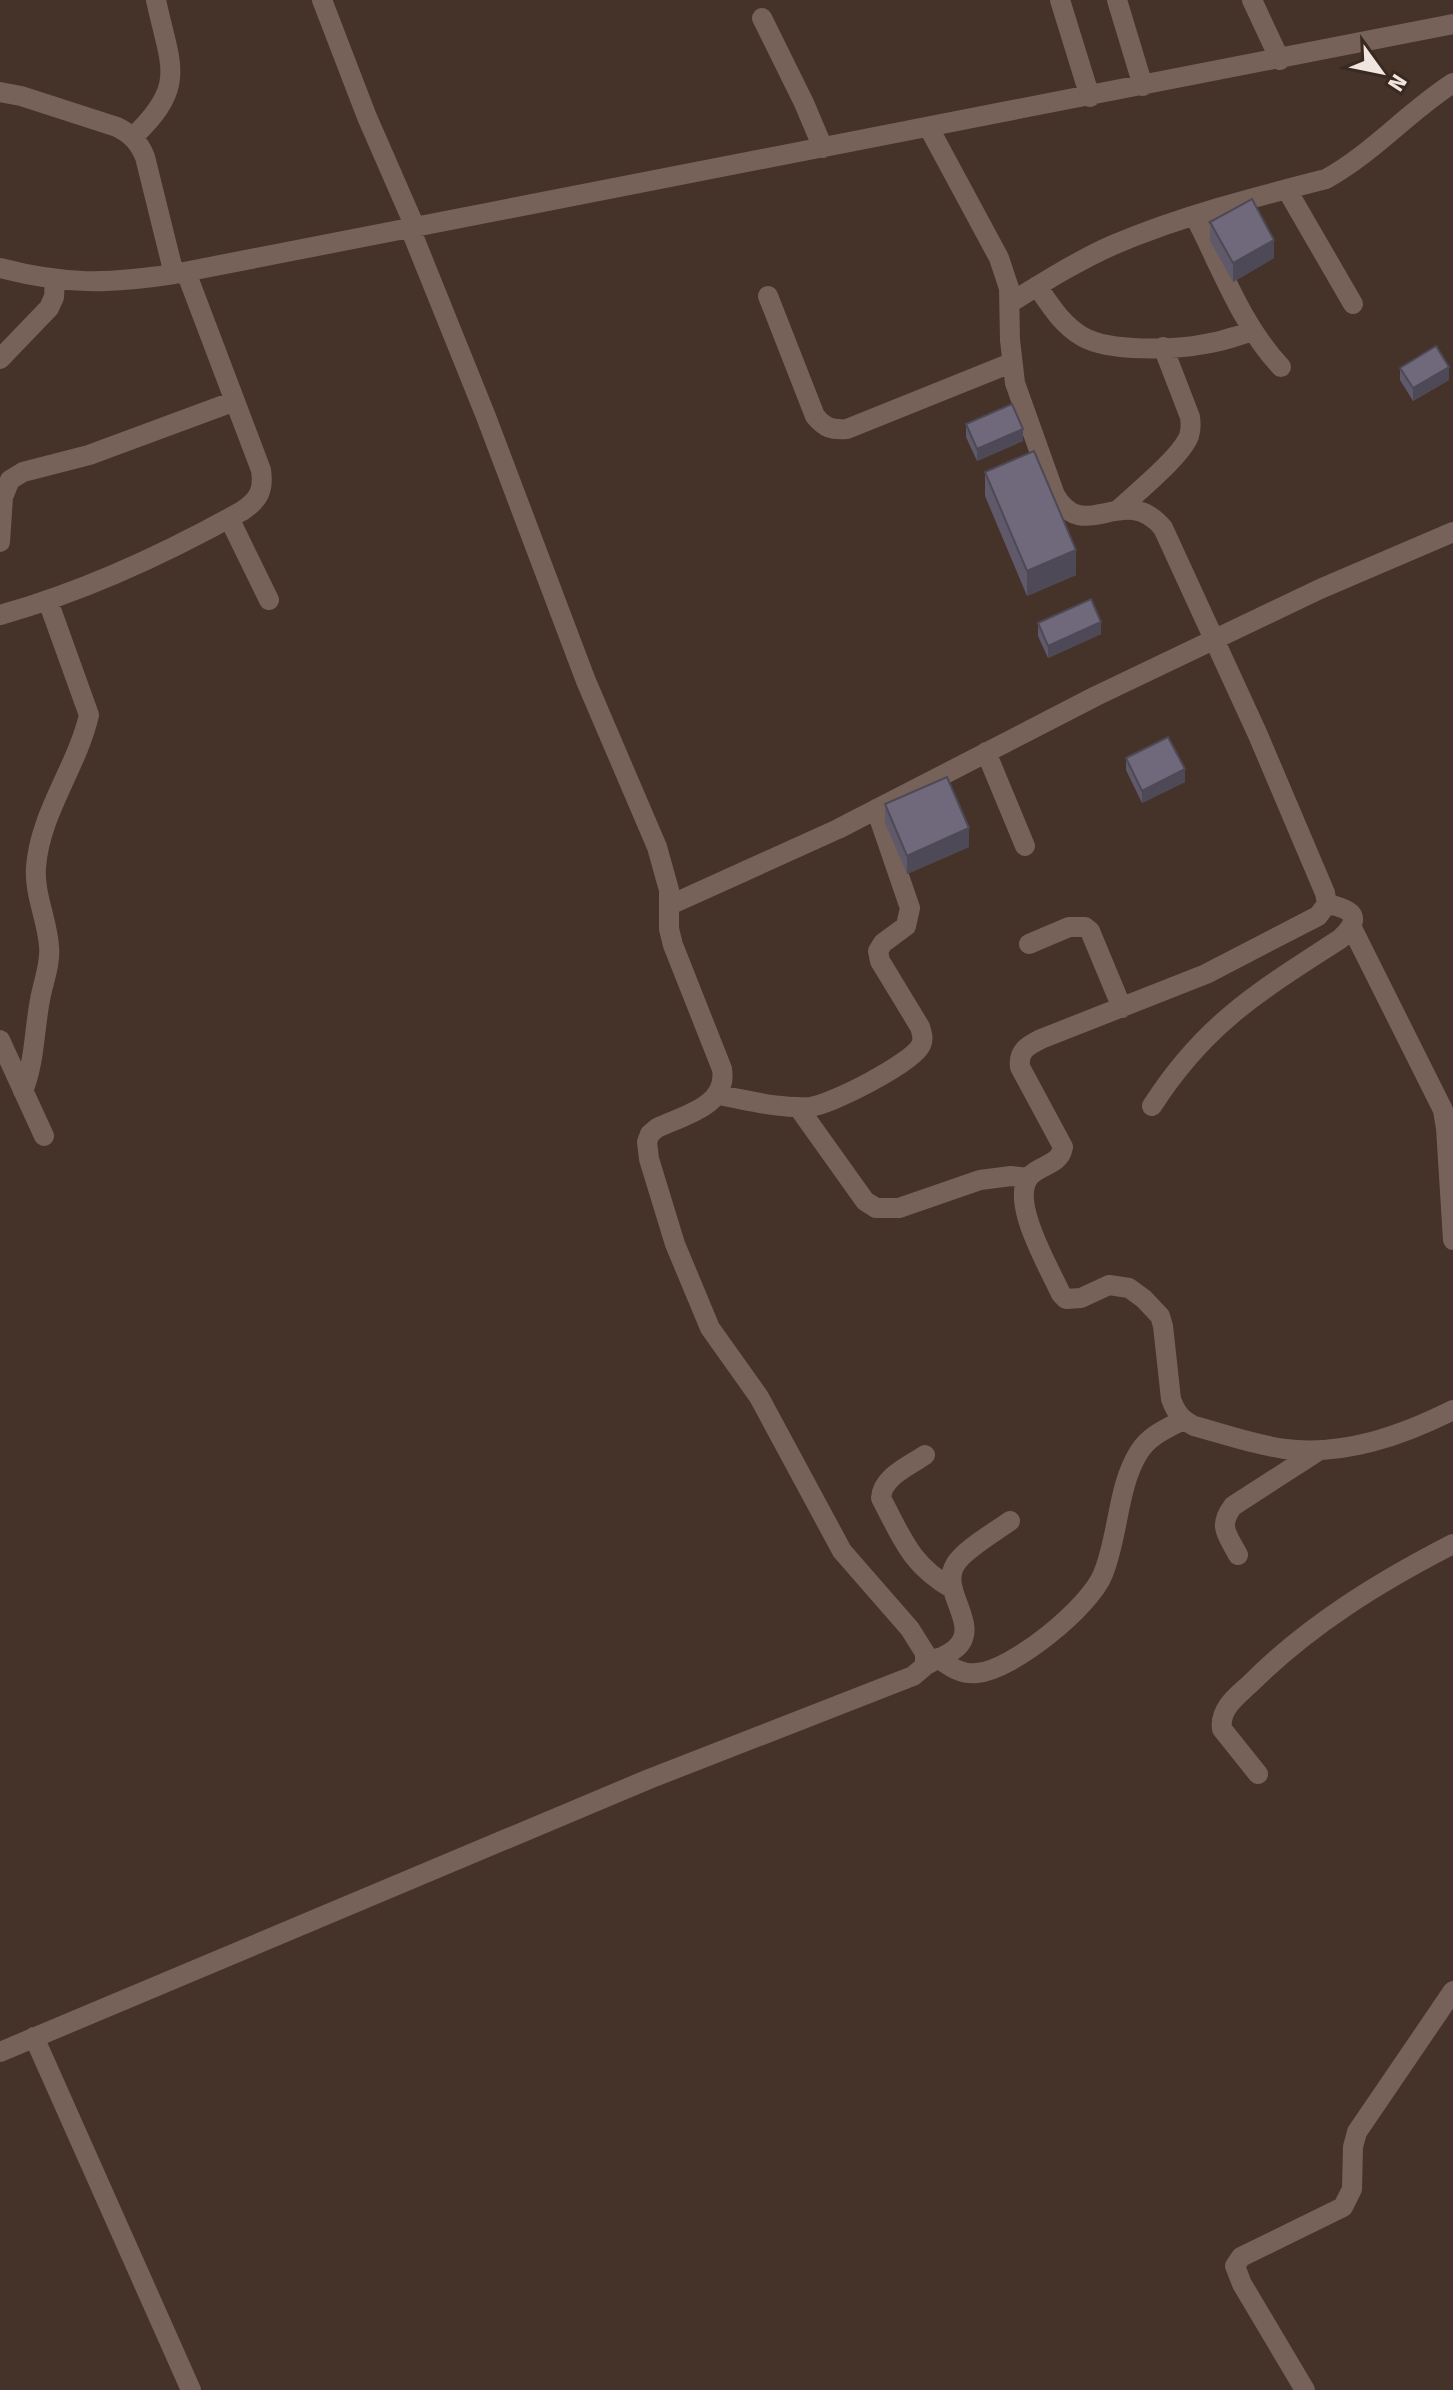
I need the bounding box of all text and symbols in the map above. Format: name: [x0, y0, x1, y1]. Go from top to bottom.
north arrow: [1341, 32, 1421, 112]
text: N: [1382, 69, 1413, 96]

